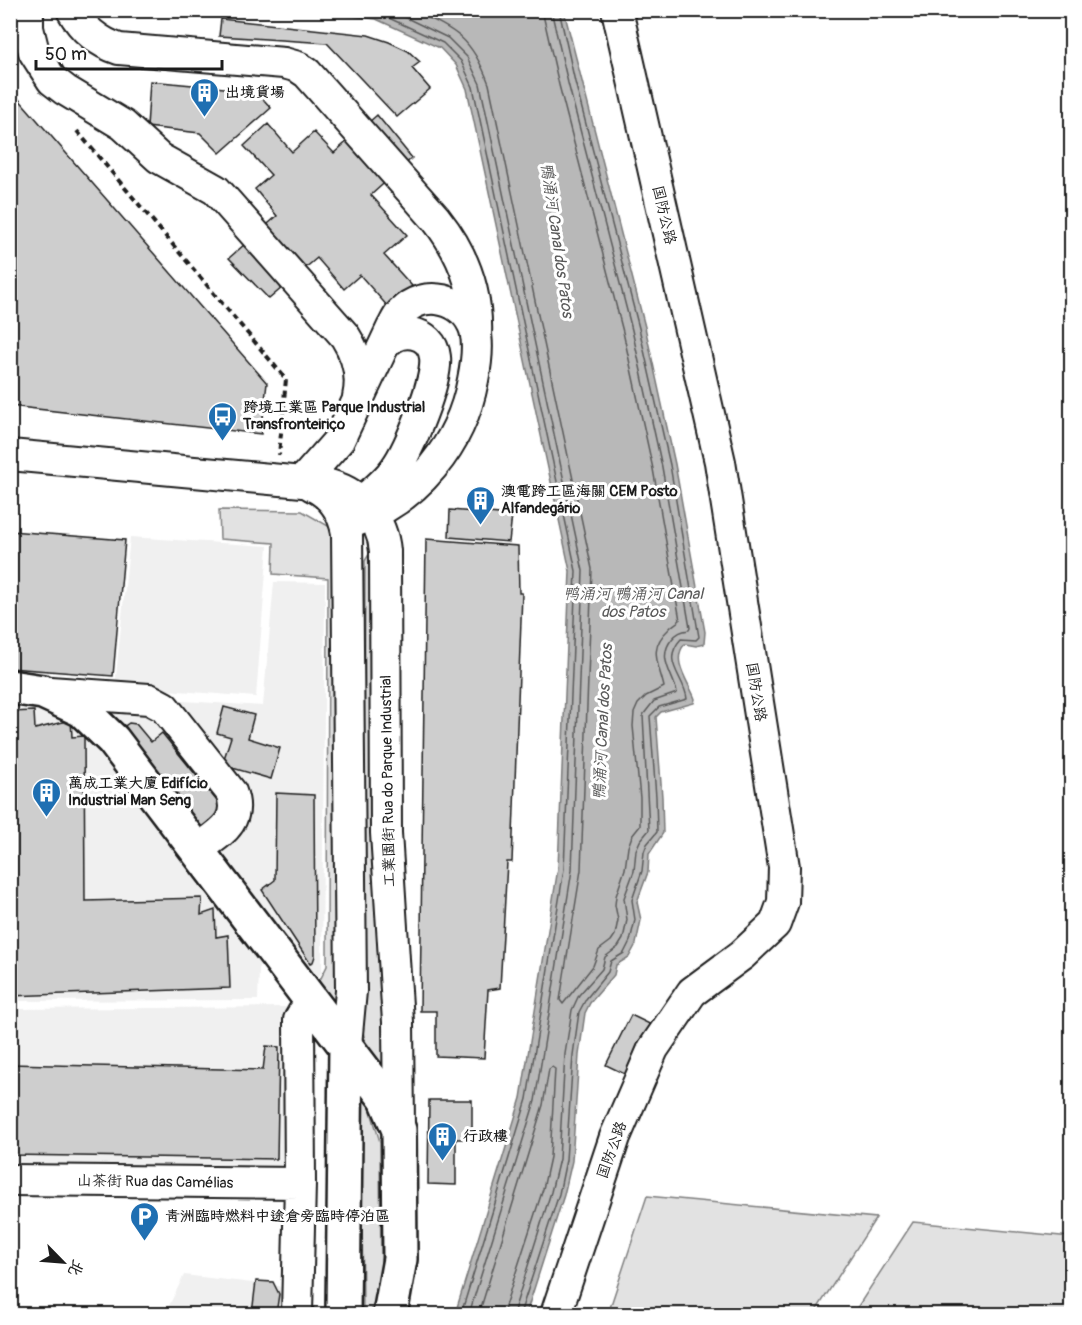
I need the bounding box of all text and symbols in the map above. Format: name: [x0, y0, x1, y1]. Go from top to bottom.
scale bar: [36, 33, 222, 71]
text: 50 m: [45, 43, 87, 66]
building icon: 出境貨場: [188, 76, 220, 118]
place label: 出境貨場: [225, 83, 285, 102]
water label: 鴨涌河 Canal dos Patos: [536, 161, 578, 321]
street label: 国防公路: [648, 184, 680, 246]
place label: 跨境工業區 Parque Industrial Transfronteiriço: [242, 398, 425, 434]
bus stop icon: 跨境工業區 Parque Industrial Transfronteiriço: [206, 400, 238, 442]
place label: 澳電跨工區海關 CEM Posto Alfandegário: [501, 482, 678, 518]
building icon: 澳電跨工區海關 CEM Posto Alfandegário: [464, 484, 496, 526]
water label: 鸭涌河 鴨涌河 Canal dos Patos: [563, 584, 705, 622]
water label: 鴨涌河 Canal dos Patos: [589, 642, 617, 801]
street label: 国防公路: [742, 661, 770, 723]
street label: 工業園街 Rua do Parque Industrial: [377, 675, 399, 887]
place label: 萬成工業大廈 Edifício Industrial Man Seng: [68, 774, 208, 810]
building icon: 萬成工業大廈 Edifício Industrial Man Seng: [31, 776, 63, 818]
street label: 国防公路: [593, 1119, 631, 1181]
building icon: 行政樓: [426, 1120, 458, 1162]
place label: 行政樓: [463, 1127, 508, 1146]
street label: 山茶街 Rua das Camélias: [77, 1171, 234, 1193]
parking icon: 青洲臨時燃料中途倉旁臨時停泊區: [128, 1200, 160, 1242]
place label: 青洲臨時燃料中途倉旁臨時停泊區: [165, 1207, 390, 1226]
north arrow: [33, 1232, 93, 1292]
text: 北: [63, 1256, 88, 1279]

